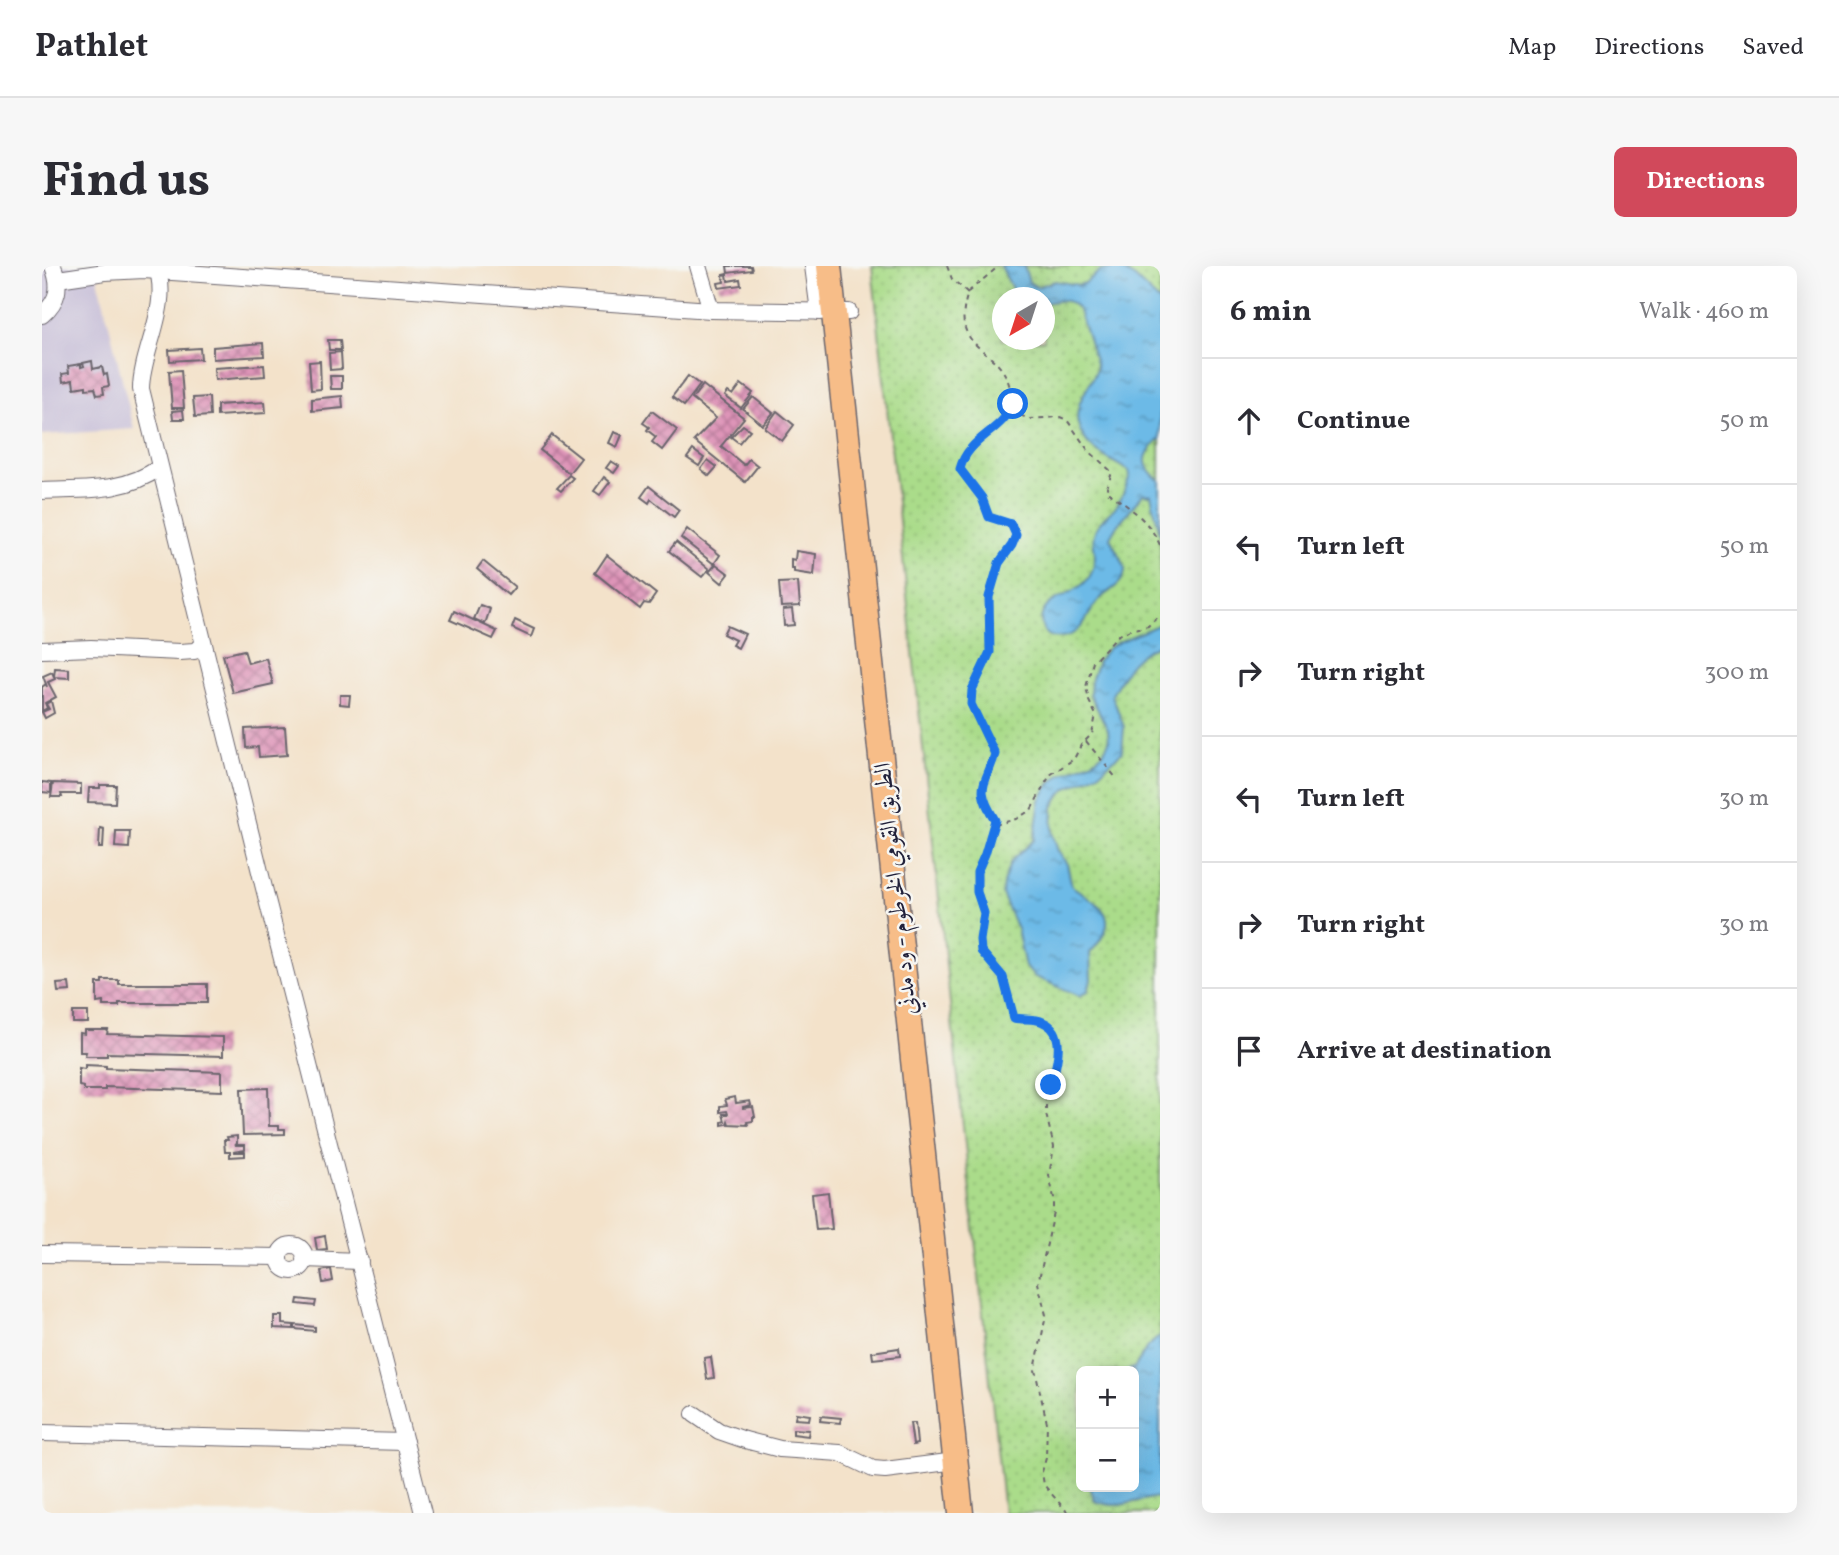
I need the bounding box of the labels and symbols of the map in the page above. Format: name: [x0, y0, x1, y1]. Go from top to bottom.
north arrow: [992, 287, 1055, 350]
route start: [997, 388, 1028, 419]
street label: الطريق القومي الخرطوم - ود مدني: [867, 761, 929, 1017]
route end: [1035, 1069, 1066, 1100]

